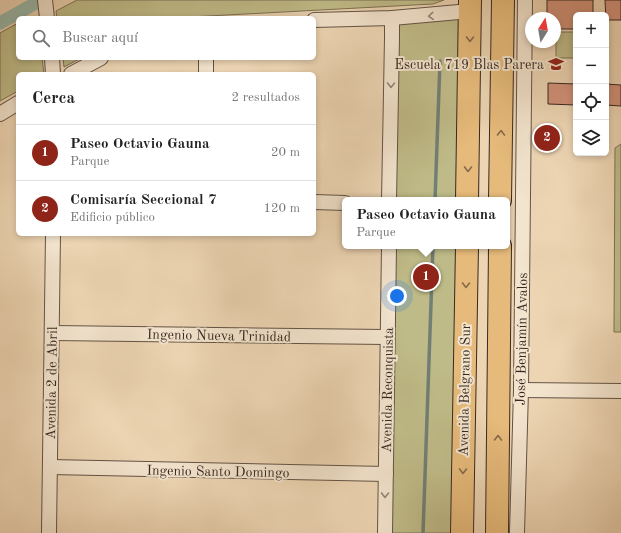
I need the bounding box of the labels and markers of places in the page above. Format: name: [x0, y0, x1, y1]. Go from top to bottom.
school or university icon: Escuela 719 Blas Parera: [547, 55, 565, 73]
place label: Escuela 719 Blas Parera: [394, 58, 544, 72]
pin: 2: [534, 123, 560, 153]
pin: 1: [413, 262, 439, 292]

